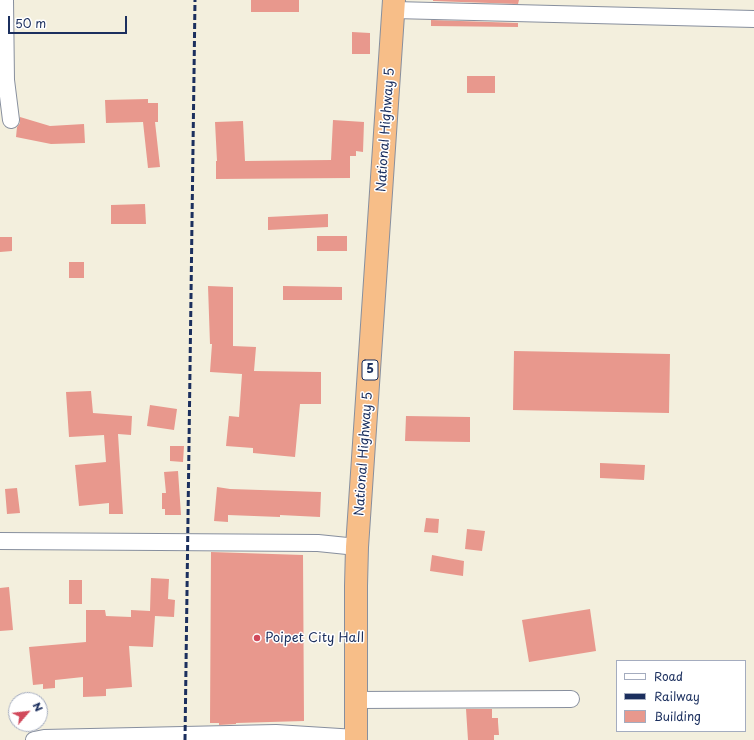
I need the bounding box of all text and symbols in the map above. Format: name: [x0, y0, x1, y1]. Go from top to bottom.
scale bar: [10, 8, 129, 34]
text: 50 m: [15, 14, 46, 32]
street label: National Highway 5: [374, 67, 398, 193]
road number: 5: [362, 360, 378, 380]
street label: National Highway 5: [352, 391, 376, 517]
place label: Poipet City Hall: [265, 630, 364, 646]
marker: Poipet City Hall: [252, 633, 262, 643]
legend: [616, 660, 746, 732]
text: Road: [654, 667, 683, 685]
text: Railway: [654, 687, 700, 705]
north arrow: [8, 692, 48, 732]
text: N: [29, 699, 48, 714]
text: Building: [654, 707, 701, 725]

